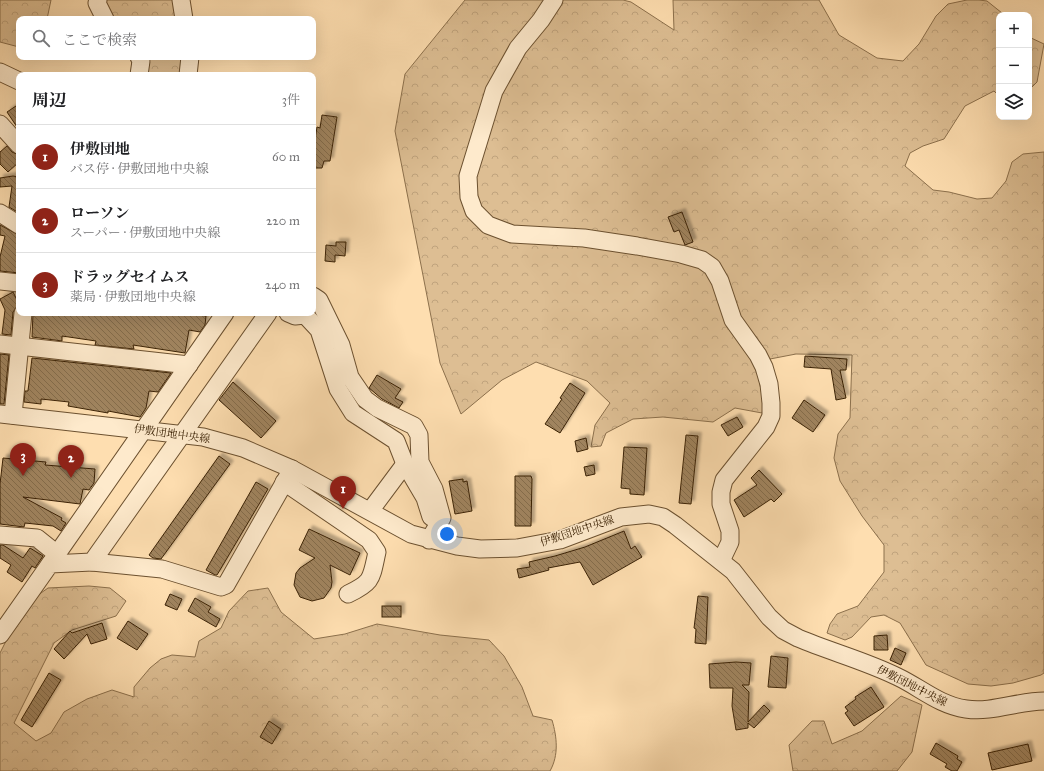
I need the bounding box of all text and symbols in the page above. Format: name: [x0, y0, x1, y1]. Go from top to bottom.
map controls: [996, 12, 1032, 120]
button: +: [996, 12, 1032, 48]
search box: [16, 16, 316, 60]
icon: search: [30, 27, 52, 49]
text: ここで検索: [62, 31, 137, 49]
button: −: [996, 48, 1032, 84]
button: layers: [996, 84, 1032, 120]
text: 周辺: [32, 90, 66, 111]
text: 3件: [282, 92, 300, 108]
text: 伊敷団地: [70, 140, 130, 158]
text: 1: [42, 149, 48, 165]
text: 60 m: [272, 149, 300, 165]
text: バス停 · 伊敷団地中央線: [70, 161, 208, 177]
text: ローソン: [70, 204, 129, 222]
text: 2: [42, 213, 48, 229]
text: 220 m: [266, 213, 300, 229]
text: スーパー · 伊敷団地中央線: [70, 225, 220, 241]
text: ドラッグセイムス: [70, 268, 189, 286]
text: 3: [42, 277, 48, 293]
text: 240 m: [265, 277, 300, 293]
text: 薬局 · 伊敷団地中央線: [70, 289, 195, 305]
street label: 伊敷団地中央線: [133, 422, 211, 446]
pin: 3: [10, 443, 36, 476]
pin: 2: [58, 445, 84, 478]
pin: 1: [330, 476, 356, 509]
street label: 伊敷団地中央線: [538, 513, 616, 549]
your location: [437, 524, 457, 544]
street label: 伊敷団地中央線: [875, 663, 949, 709]

